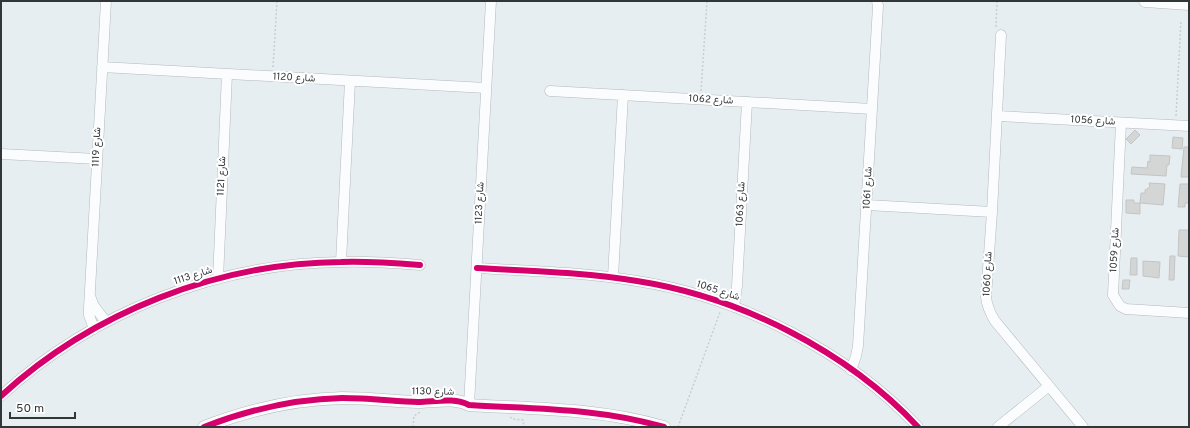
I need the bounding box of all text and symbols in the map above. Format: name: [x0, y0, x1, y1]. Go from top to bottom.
street label: شارع 1120: [272, 70, 316, 86]
street label: شارع 1062: [688, 92, 734, 108]
street label: شارع 1056: [1070, 113, 1116, 129]
street label: شارع 1119: [89, 127, 105, 167]
street label: شارع 1121: [214, 156, 230, 196]
street label: شارع 1061: [860, 166, 876, 209]
street label: شارع 1063: [733, 181, 749, 227]
street label: شارع 1123: [472, 182, 488, 224]
street label: شارع 1059: [1107, 227, 1123, 273]
street label: شارع 1060: [980, 251, 996, 297]
street label: شارع 1113: [172, 264, 214, 288]
street label: شارع 1065: [695, 278, 741, 304]
street label: شارع 1130: [412, 385, 454, 399]
scale bar: [10, 394, 75, 420]
text: 50 m: [16, 401, 44, 417]

